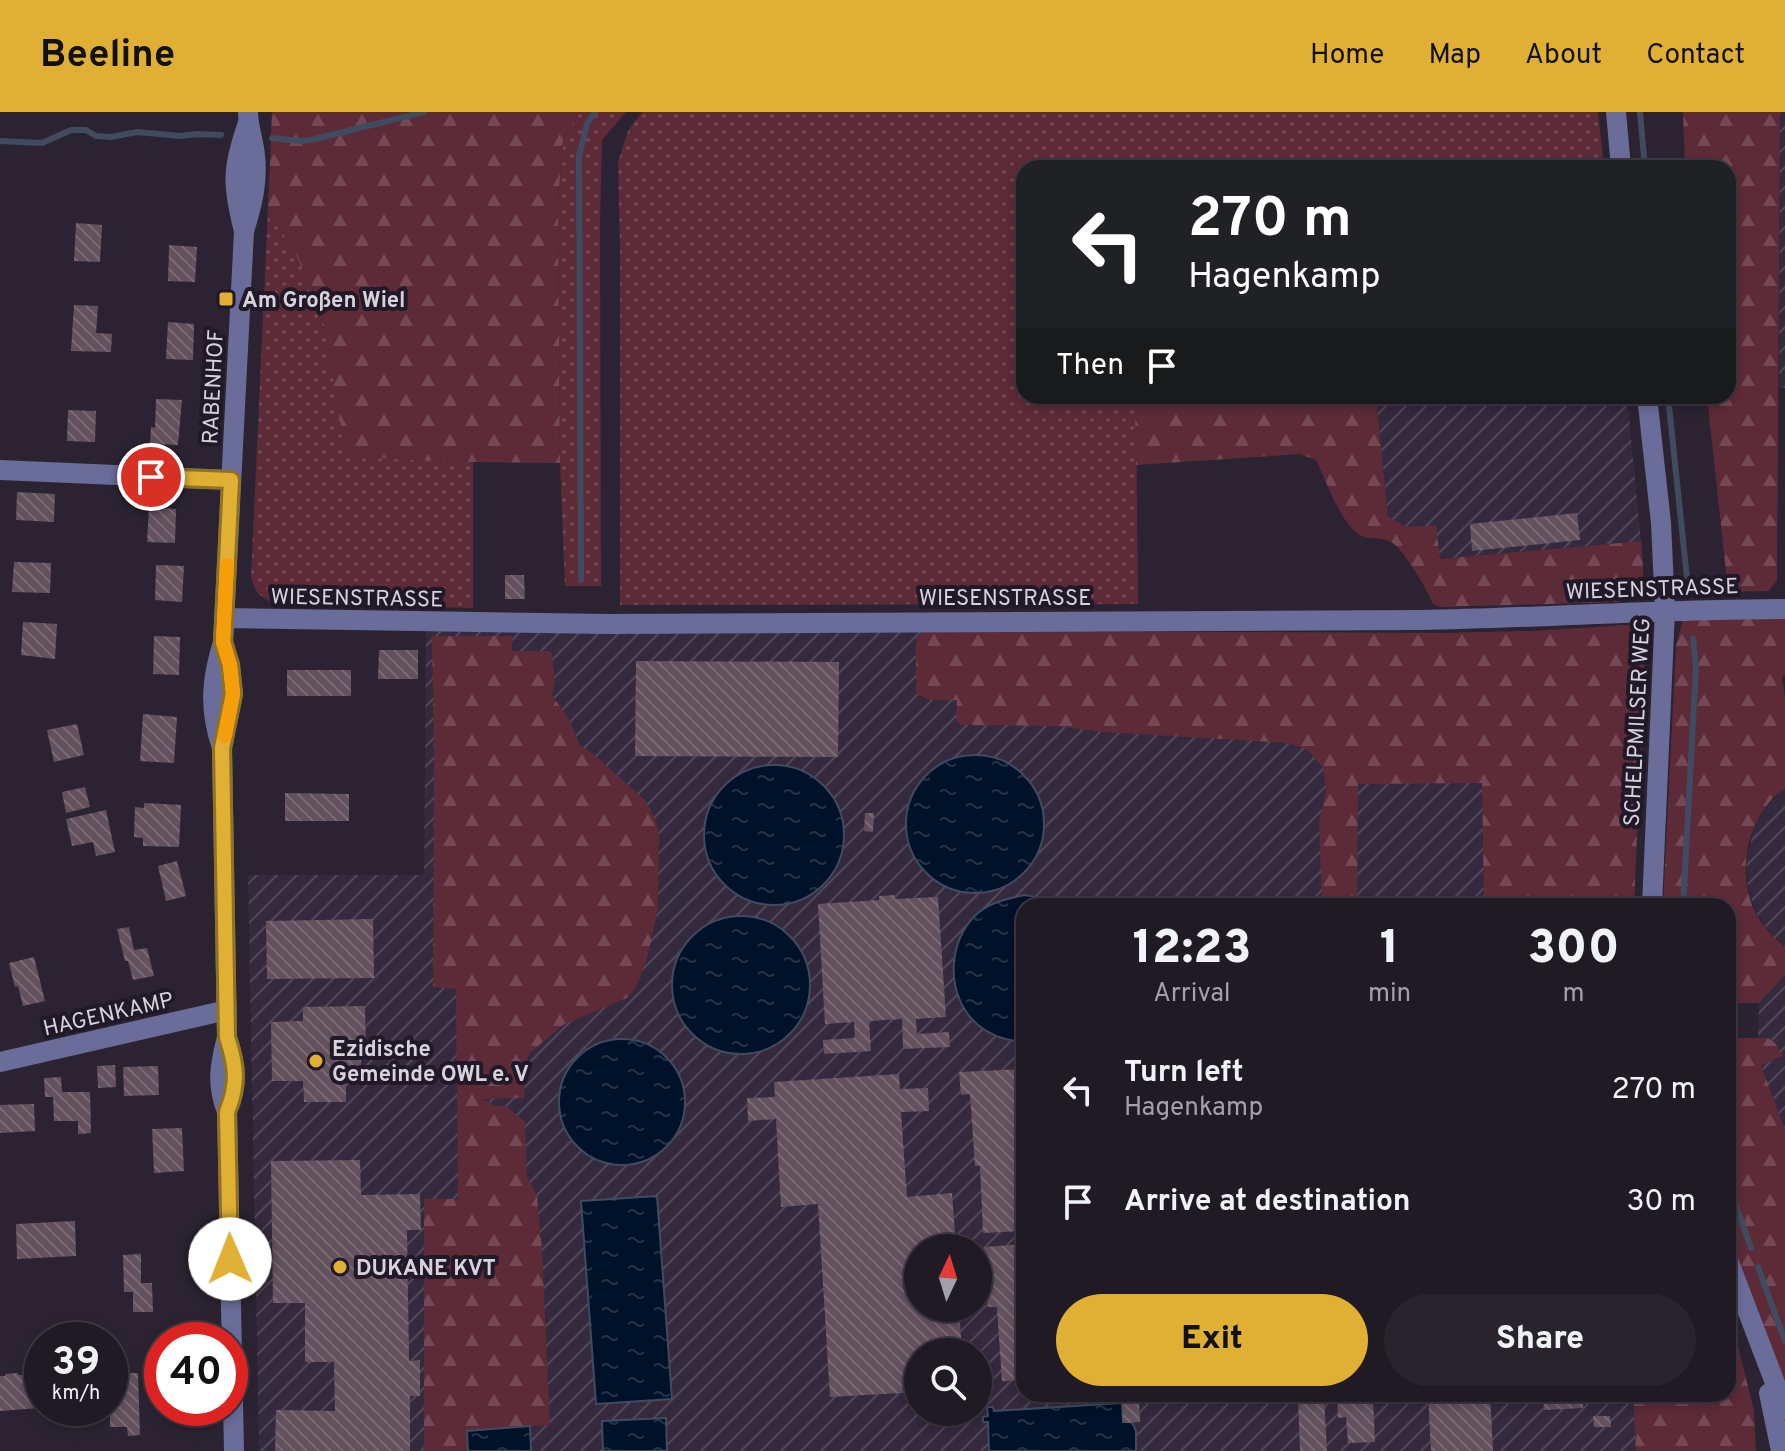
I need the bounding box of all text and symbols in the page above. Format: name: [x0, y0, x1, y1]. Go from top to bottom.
text: Beeline: [40, 32, 175, 81]
text: Home: [1310, 38, 1384, 74]
text: Map: [1428, 38, 1481, 74]
text: About: [1525, 38, 1602, 74]
text: Contact: [1646, 38, 1745, 74]
text: 270 m: [1188, 186, 1352, 256]
icon: left: [1056, 192, 1160, 296]
text: Hagenkamp: [1188, 255, 1381, 301]
place label: Am Großen Wiel: [242, 288, 406, 315]
marker: Am Großen Wiel: [217, 290, 235, 308]
street label: RABENHOF: [198, 329, 231, 445]
icon: arrive: [1140, 344, 1184, 388]
text: Then: [1056, 348, 1124, 385]
pin: [117, 443, 185, 511]
icon: arrive: [129, 455, 173, 499]
street label: WIESENSTRASSE: [1565, 574, 1739, 607]
street label: WIESENSTRASSE: [270, 584, 444, 615]
street label: WIESENSTRASSE: [919, 586, 1091, 613]
street label: SCHELPMILSER WEG: [1620, 617, 1657, 827]
text: 12:23: [1132, 920, 1251, 980]
text: 1: [1380, 920, 1399, 980]
text: 300: [1528, 920, 1620, 980]
text: Arrival: [1153, 978, 1231, 1011]
text: min: [1368, 978, 1411, 1011]
text: m: [1563, 978, 1585, 1011]
street label: HAGENKAMP: [41, 987, 176, 1044]
place label: Ezidische Gemeinde OWL e. V: [332, 1037, 529, 1089]
marker: Ezidische Gemeinde OWL e. V: [307, 1052, 325, 1070]
text: Turn left: [1124, 1055, 1244, 1092]
icon: left: [1056, 1068, 1100, 1112]
text: 270 m: [1611, 1072, 1696, 1109]
text: Hagenkamp: [1124, 1092, 1263, 1125]
icon: arrive: [1056, 1180, 1100, 1224]
text: Arrive at destination: [1124, 1184, 1410, 1221]
text: 30 m: [1627, 1184, 1696, 1221]
position arrow: [188, 1217, 272, 1301]
north arrow: [904, 1234, 992, 1322]
map controls: [904, 1234, 992, 1426]
place label: DUKANE KVT: [356, 1256, 496, 1283]
marker: DUKANE KVT: [331, 1258, 349, 1276]
button: Exit: [1056, 1294, 1368, 1386]
button: Share: [1384, 1294, 1696, 1386]
speed limit sign: 40: [144, 1322, 248, 1426]
button: search: [904, 1338, 992, 1426]
text: 39: [52, 1339, 100, 1389]
text: km/h: [52, 1381, 100, 1407]

